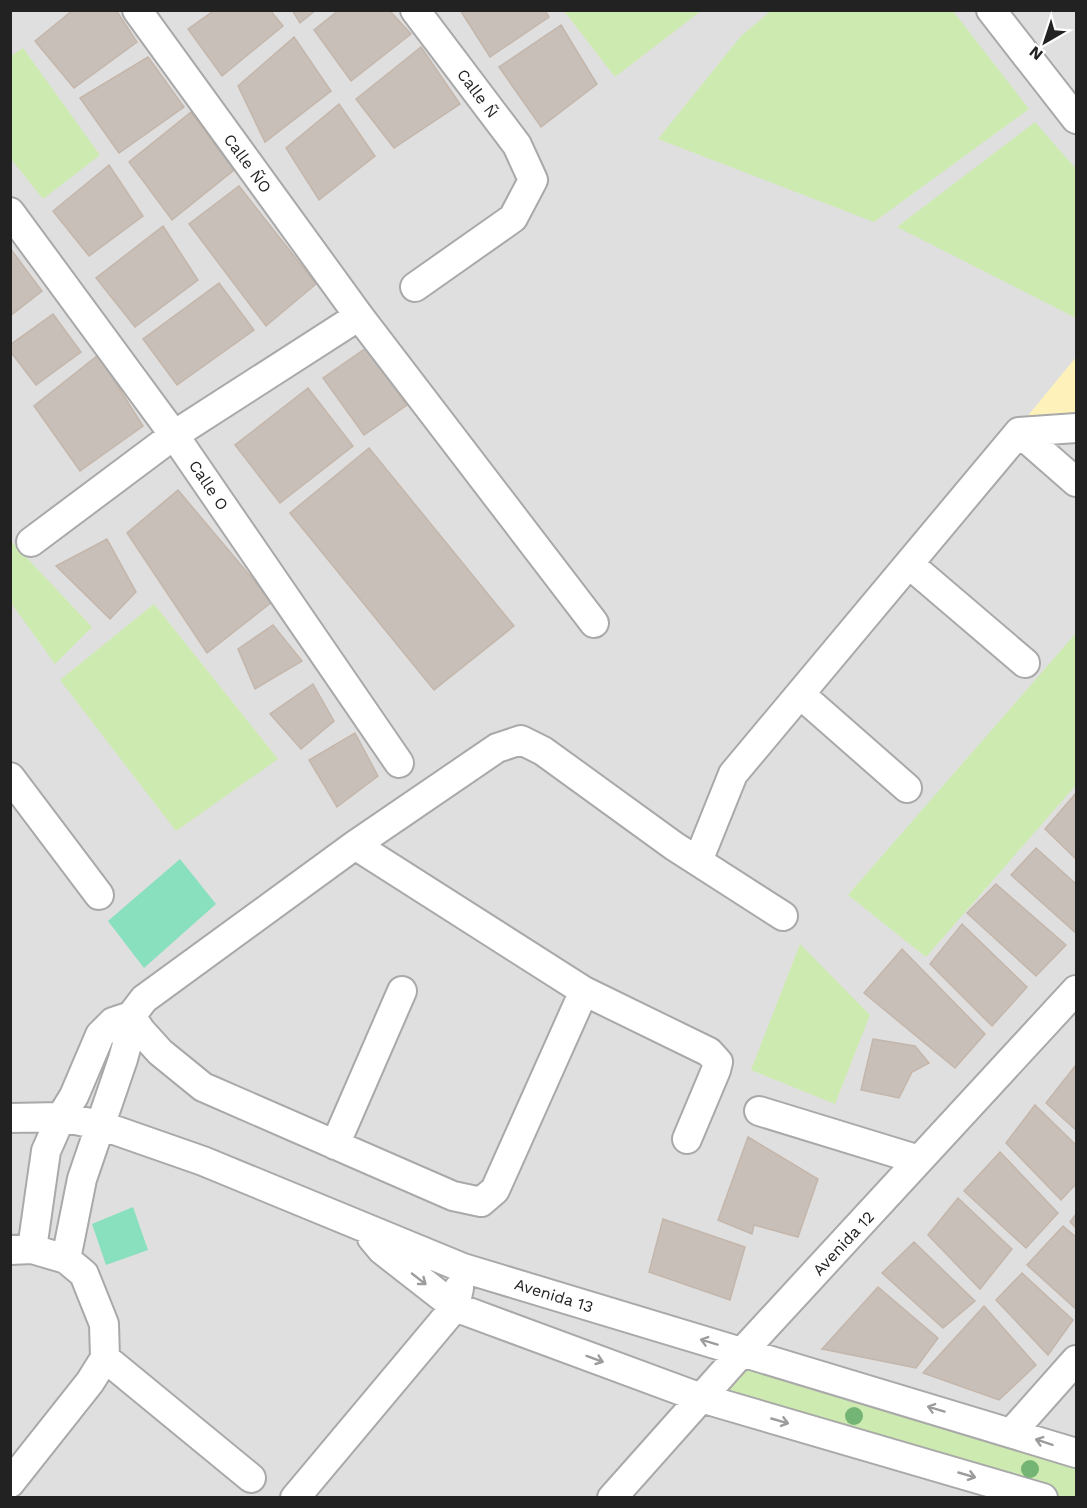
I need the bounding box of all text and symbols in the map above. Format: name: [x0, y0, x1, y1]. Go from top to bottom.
north arrow: [1015, 12, 1075, 72]
text: N: [1025, 42, 1046, 64]
street label: Calle Ñ: [453, 65, 502, 121]
street label: Calle ÑO: [220, 130, 275, 196]
street label: Calle O: [185, 457, 232, 514]
street label: Avenida 12: [809, 1207, 878, 1280]
one-way arrow: [411, 1272, 427, 1285]
street label: Avenida 13: [512, 1275, 595, 1316]
one-way arrow: [700, 1336, 719, 1347]
one-way arrow: [585, 1354, 604, 1365]
one-way arrow: [927, 1403, 946, 1414]
one-way arrow: [770, 1416, 789, 1427]
one-way arrow: [1035, 1436, 1054, 1447]
one-way arrow: [957, 1470, 976, 1481]

